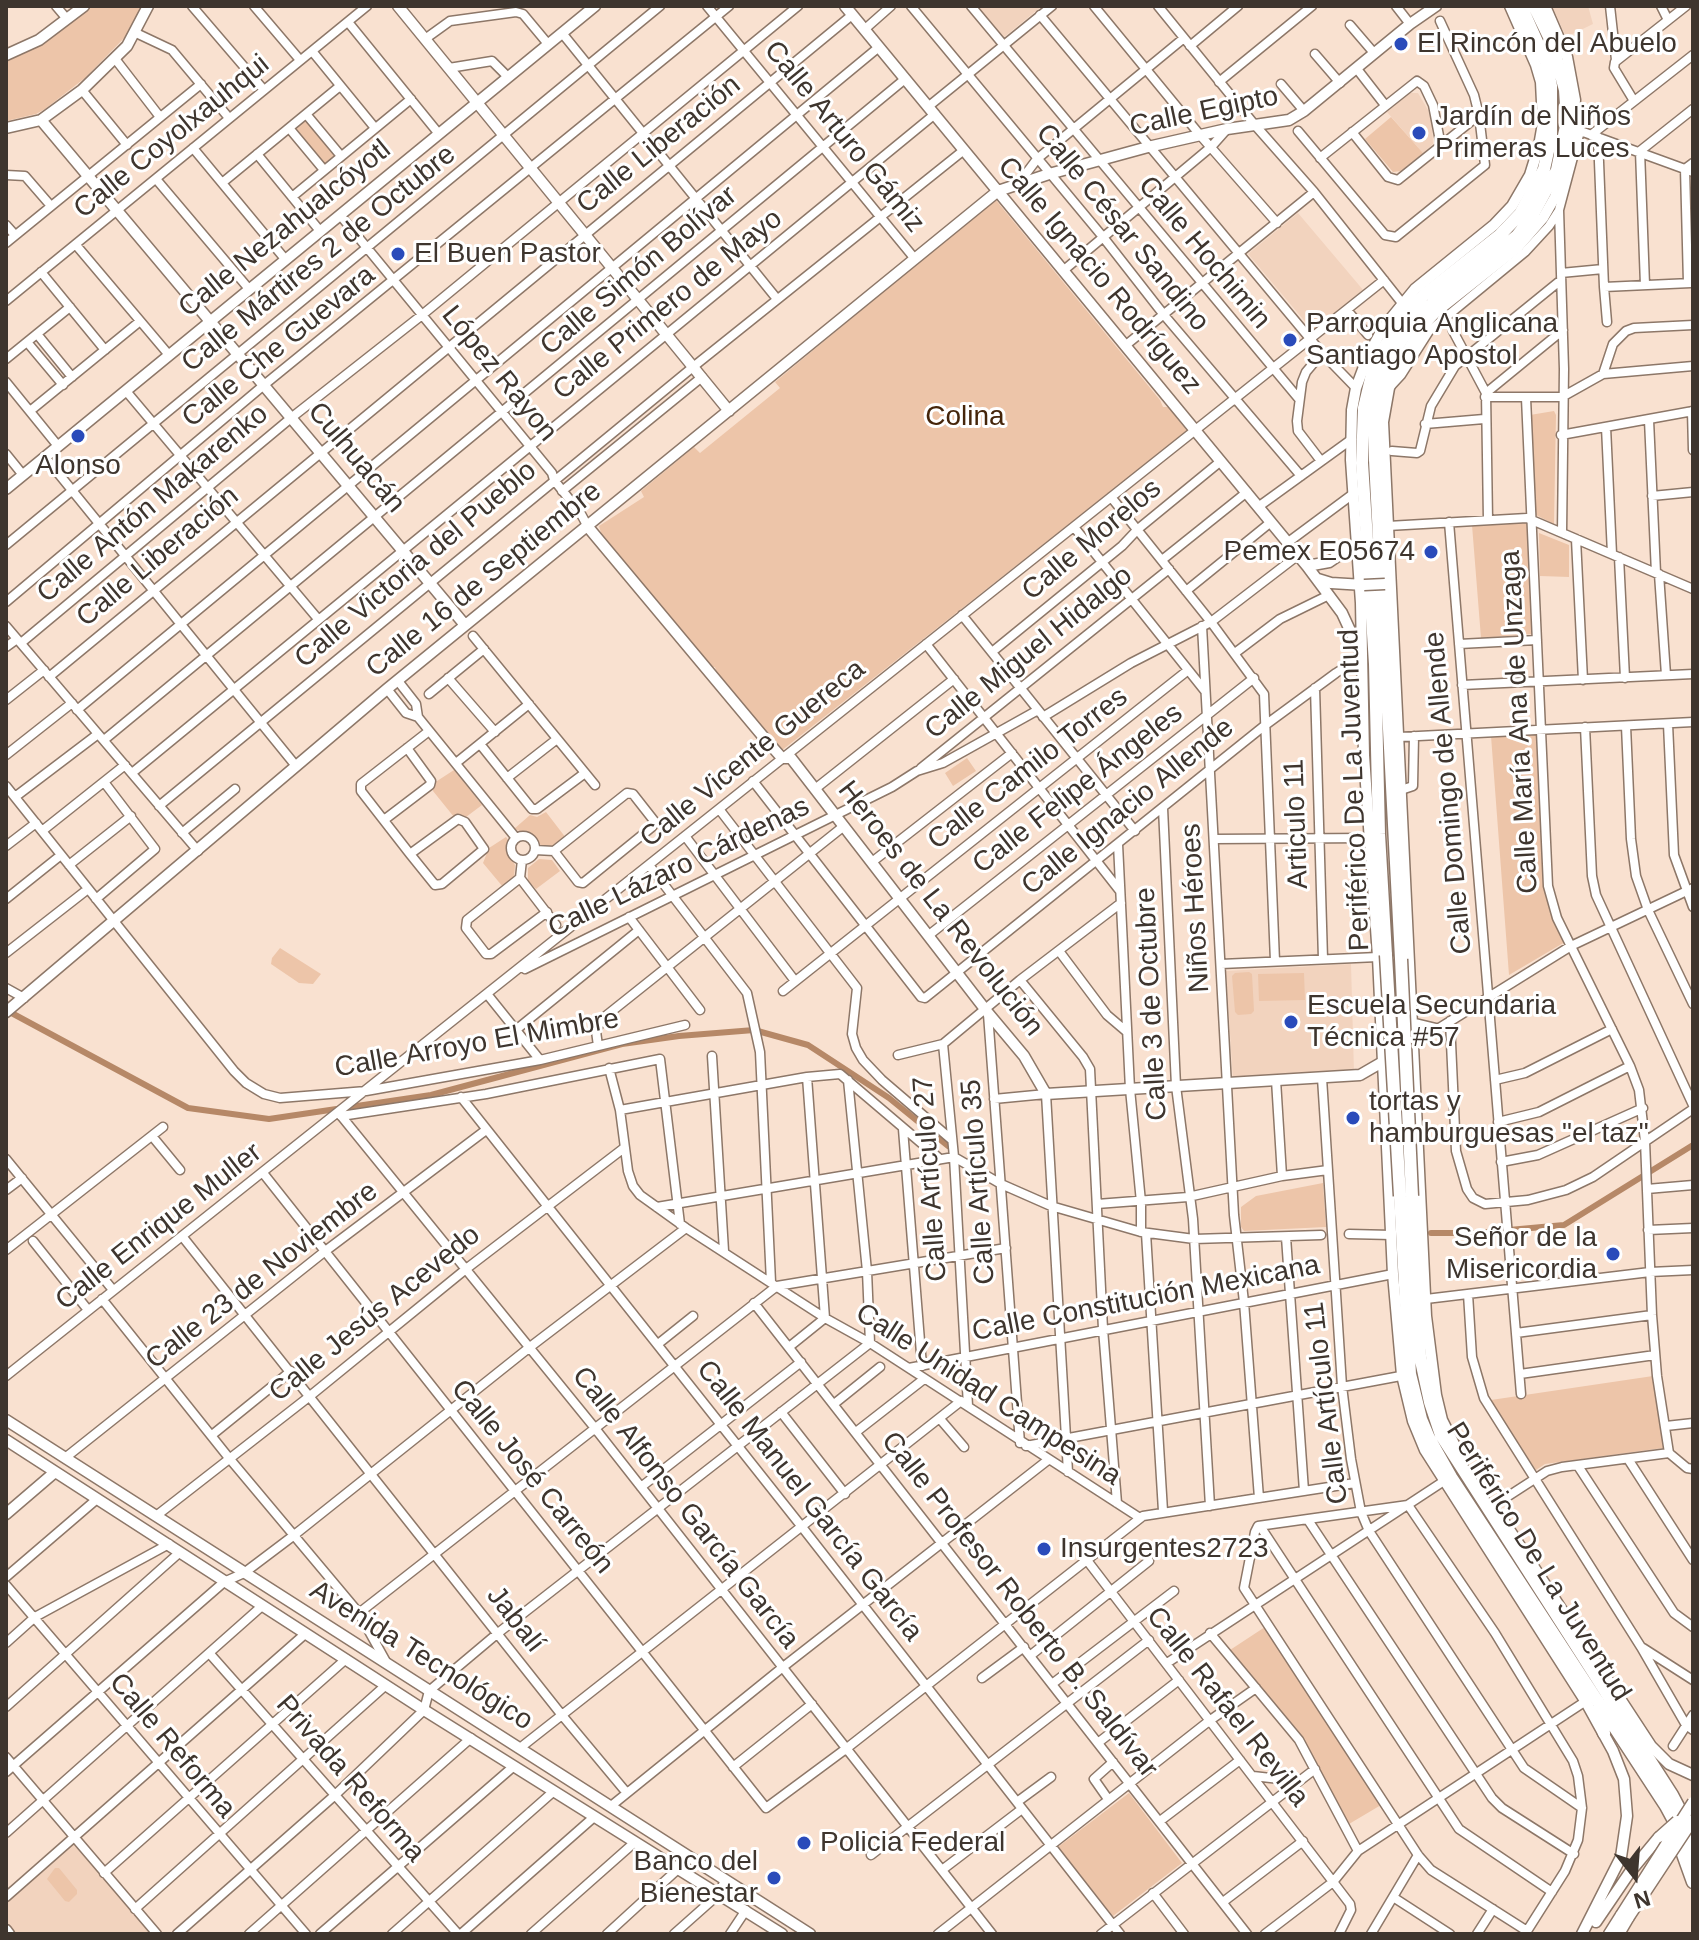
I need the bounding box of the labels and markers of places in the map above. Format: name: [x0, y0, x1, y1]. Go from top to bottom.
place label: El Rincón del Abuelo: [1417, 27, 1677, 61]
marker: El Rincón del Abuelo: [1392, 35, 1410, 53]
place label: Jardín de Niños Primeras Luces: [1435, 100, 1631, 166]
marker: Jardín de Niños Primeras Luces: [1410, 124, 1428, 142]
place label: El Buen Pastor: [414, 237, 601, 271]
marker: El Buen Pastor: [389, 245, 407, 263]
place label: Parroquia Anglicana Santiago Apostol: [1306, 307, 1558, 373]
marker: Parroquia Anglicana Santiago Apostol: [1281, 331, 1299, 349]
marker: Alonso: [69, 427, 87, 445]
place label: Alonso: [35, 449, 121, 483]
place label: Pemex E05674: [1224, 535, 1415, 569]
marker: Pemex E05674: [1422, 543, 1440, 561]
place label: Escuela Secundaria Técnica #57: [1307, 989, 1556, 1055]
marker: Escuela Secundaria Técnica #57: [1282, 1013, 1300, 1031]
place label: tortas y hamburguesas "el taz": [1369, 1085, 1649, 1151]
marker: tortas y hamburguesas "el taz": [1344, 1109, 1362, 1127]
place label: Señor de la Misericordia: [1446, 1221, 1597, 1287]
marker: Señor de la Misericordia: [1604, 1245, 1622, 1263]
place label: Insurgentes2723: [1060, 1532, 1269, 1566]
marker: Insurgentes2723: [1035, 1540, 1053, 1558]
place label: Policia Federal: [820, 1826, 1005, 1860]
marker: Policia Federal: [795, 1834, 813, 1852]
place label: Banco del Bienestar: [633, 1845, 758, 1911]
marker: Banco del Bienestar: [765, 1869, 783, 1887]

